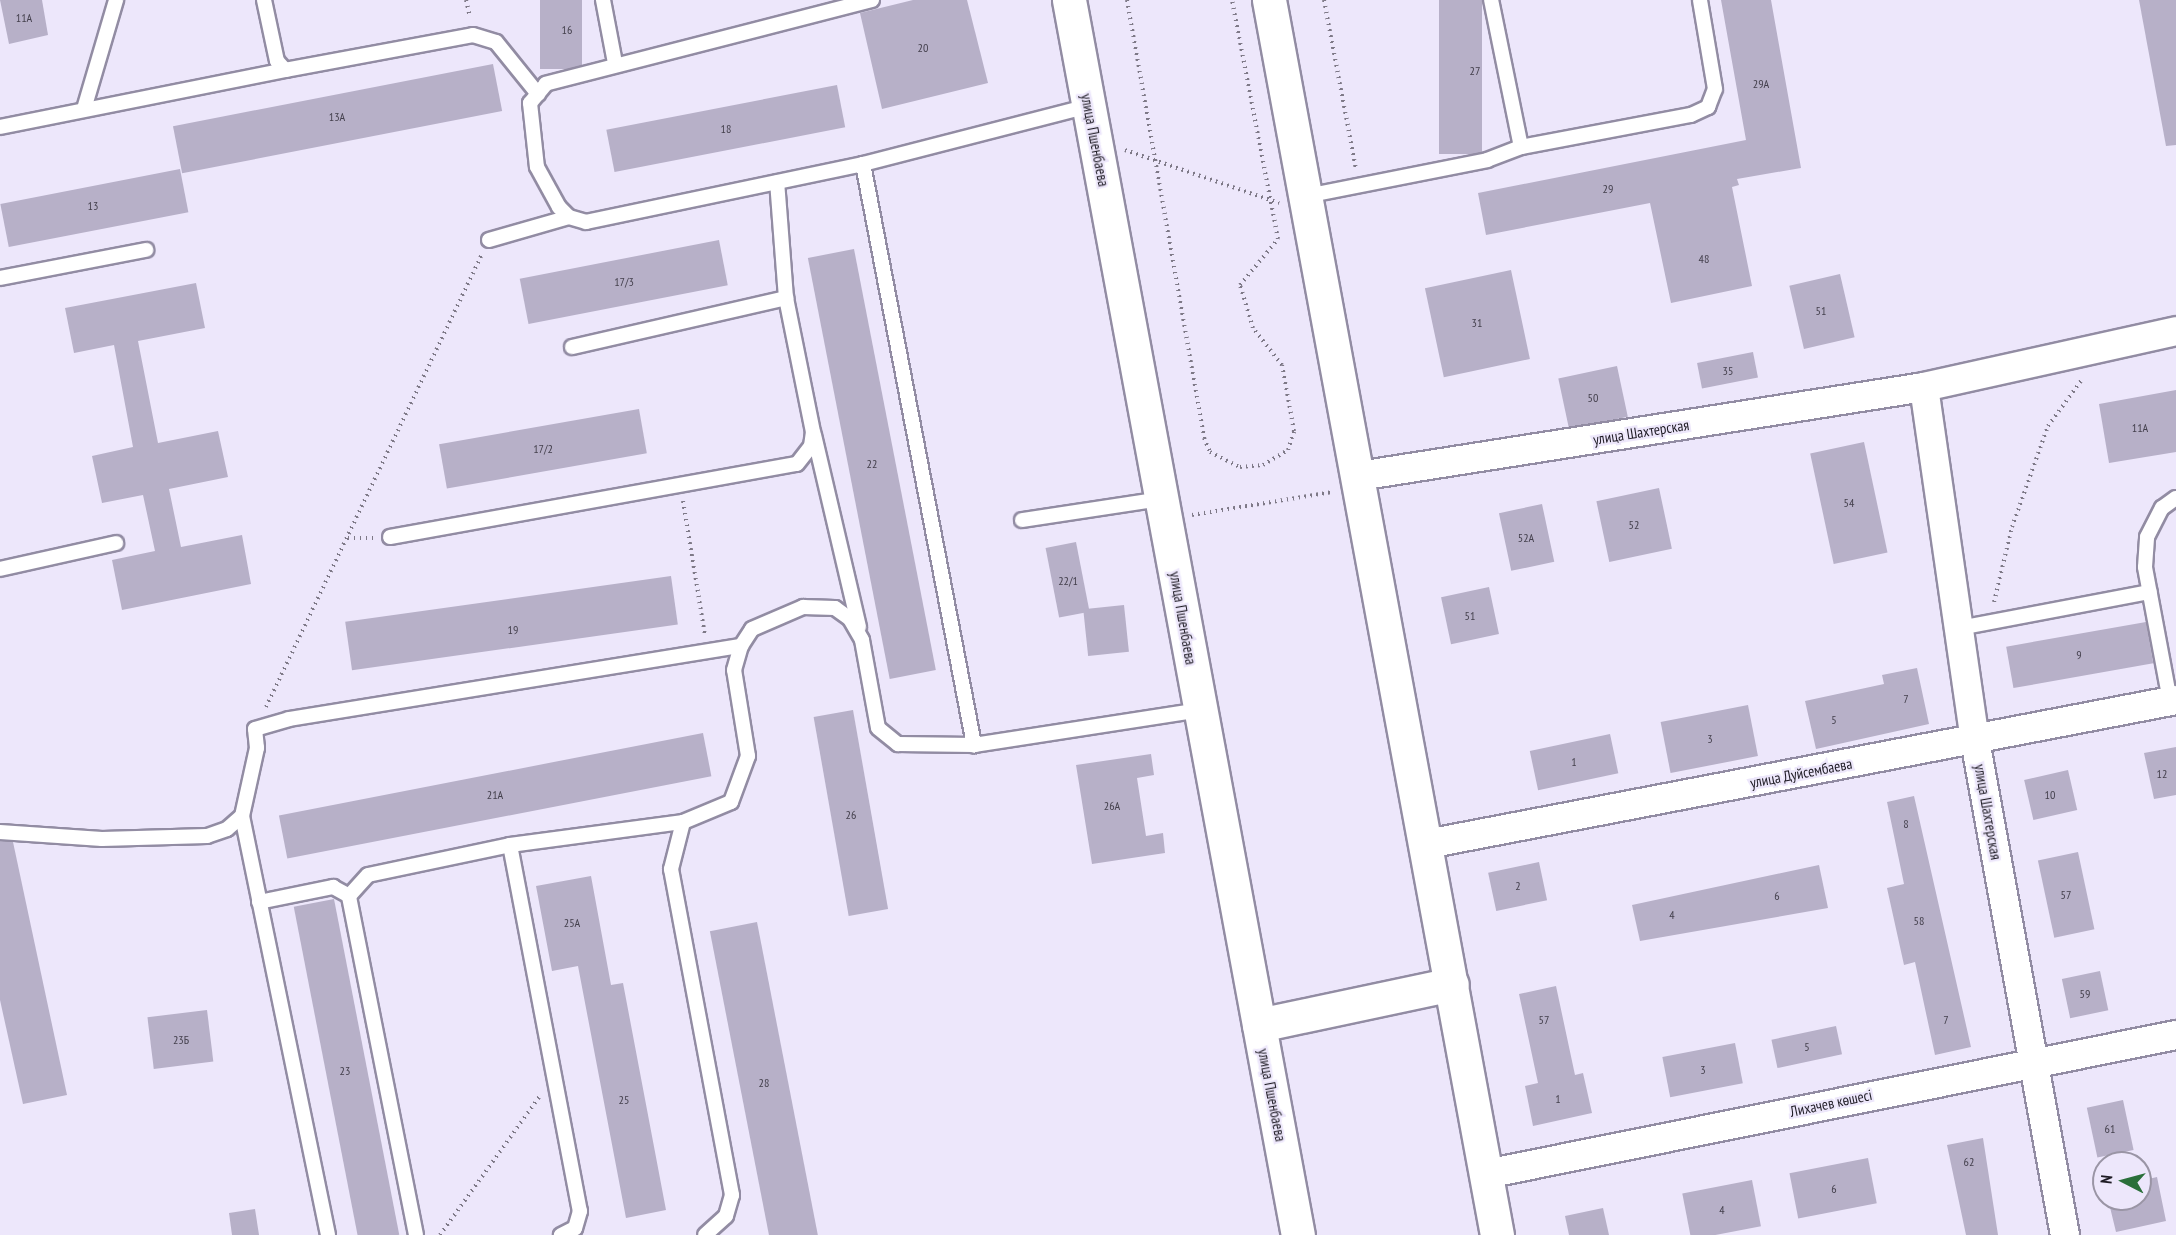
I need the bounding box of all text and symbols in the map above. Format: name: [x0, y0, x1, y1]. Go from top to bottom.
house number: 11А: [16, 11, 32, 25]
house number: 16: [562, 23, 572, 37]
house number: 20: [918, 41, 928, 55]
house number: 27: [1470, 64, 1480, 78]
house number: 29А: [1753, 77, 1769, 91]
street label: улица Пшенбаева: [1077, 92, 1113, 188]
house number: 13А: [329, 110, 345, 124]
house number: 18: [721, 122, 731, 136]
house number: 29: [1603, 182, 1613, 196]
house number: 13: [88, 199, 98, 213]
house number: 48: [1699, 252, 1709, 266]
house number: 17/3: [614, 275, 634, 289]
house number: 51: [1816, 304, 1826, 318]
house number: 31: [1472, 316, 1482, 330]
house number: 35: [1723, 364, 1733, 378]
house number: 50: [1588, 391, 1598, 405]
street label: улица Шахтерская: [1592, 416, 1690, 448]
house number: 11А: [2132, 421, 2148, 435]
house number: 17/2: [533, 442, 553, 456]
house number: 22: [867, 457, 877, 471]
house number: 54: [1844, 496, 1854, 510]
house number: 52: [1629, 518, 1639, 532]
house number: 52А: [1518, 531, 1534, 545]
street label: улица Пшенбаева: [1166, 570, 1200, 666]
house number: 22/1: [1058, 574, 1078, 588]
house number: 51: [1465, 609, 1475, 623]
house number: 19: [508, 623, 518, 637]
house number: 9: [2076, 648, 2082, 662]
house number: 7: [1903, 692, 1909, 706]
house number: 5: [1831, 713, 1837, 727]
house number: 3: [1707, 732, 1713, 746]
street label: улица Дуйсембаева: [1748, 754, 1854, 792]
house number: 1: [1571, 755, 1577, 769]
street label: улица Шахтерская: [1971, 763, 2005, 861]
house number: 12: [2157, 767, 2167, 781]
house number: 21А: [487, 788, 503, 802]
house number: 10: [2045, 788, 2055, 802]
house number: 26А: [1104, 799, 1120, 813]
house number: 26: [846, 808, 856, 822]
house number: 8: [1903, 817, 1909, 831]
house number: 2: [1515, 879, 1521, 893]
house number: 57: [2061, 888, 2071, 902]
house number: 6: [1774, 889, 1780, 903]
house number: 4: [1669, 908, 1675, 922]
house number: 58: [1914, 914, 1924, 928]
house number: 25А: [564, 916, 580, 930]
house number: 59: [2080, 987, 2090, 1001]
house number: 57: [1539, 1013, 1549, 1027]
house number: 7: [1943, 1013, 1949, 1027]
house number: 23Б: [173, 1033, 189, 1047]
house number: 5: [1804, 1040, 1810, 1054]
street label: улица Пшенбаева: [1254, 1047, 1290, 1143]
house number: 3: [1700, 1063, 1706, 1077]
house number: 23: [340, 1064, 350, 1078]
house number: 28: [759, 1076, 769, 1090]
street label: Лихачев көшесі: [1788, 1086, 1874, 1120]
house number: 1: [1555, 1092, 1561, 1106]
house number: 25: [619, 1093, 629, 1107]
house number: 61: [2105, 1122, 2115, 1136]
north arrow: [2092, 1151, 2152, 1211]
house number: 62: [1964, 1155, 1974, 1169]
text: N: [2096, 1174, 2116, 1185]
house number: 6: [1831, 1182, 1837, 1196]
house number: 4: [1719, 1203, 1725, 1217]

